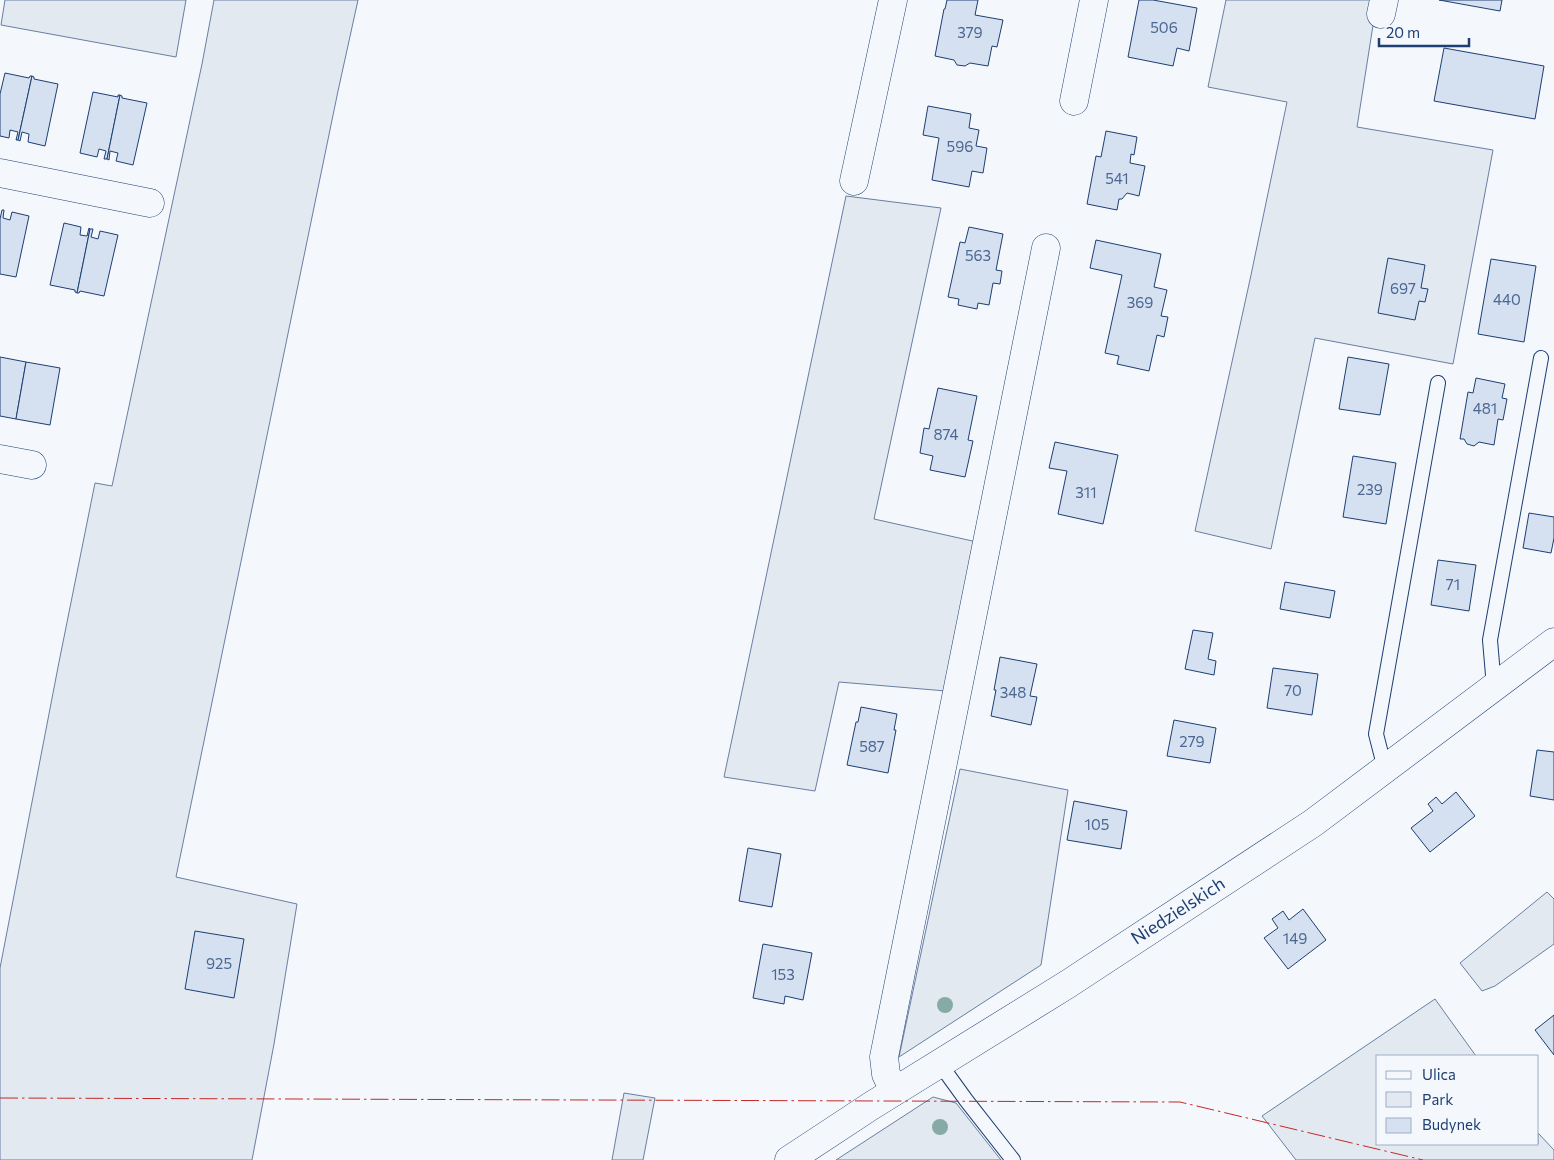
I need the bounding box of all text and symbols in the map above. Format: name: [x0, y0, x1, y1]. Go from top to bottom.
scale bar: [1379, 15, 1469, 47]
house number: 506: [1150, 18, 1178, 36]
house number: 379: [957, 23, 983, 41]
text: 20 m: [1386, 23, 1420, 41]
house number: 596: [947, 137, 973, 155]
house number: 541: [1105, 169, 1129, 187]
house number: 563: [965, 246, 991, 264]
house number: 697: [1390, 279, 1416, 297]
house number: 440: [1493, 290, 1521, 308]
house number: 369: [1127, 293, 1153, 311]
house number: 481: [1473, 399, 1497, 417]
house number: 874: [933, 425, 959, 443]
house number: 239: [1357, 480, 1383, 498]
house number: 311: [1075, 483, 1097, 501]
house number: 71: [1446, 575, 1460, 593]
house number: 70: [1284, 681, 1302, 699]
house number: 348: [1000, 683, 1026, 701]
house number: 279: [1179, 732, 1205, 750]
house number: 587: [859, 737, 885, 755]
house number: 105: [1085, 815, 1109, 833]
street label: Niedzielskich: [1126, 872, 1229, 949]
house number: 149: [1283, 929, 1307, 947]
house number: 925: [206, 954, 232, 972]
house number: 153: [771, 965, 795, 983]
legend: [1376, 1055, 1539, 1145]
text: Ulica: [1422, 1065, 1456, 1083]
text: Park: [1422, 1090, 1453, 1108]
text: Budynek: [1422, 1115, 1481, 1133]

